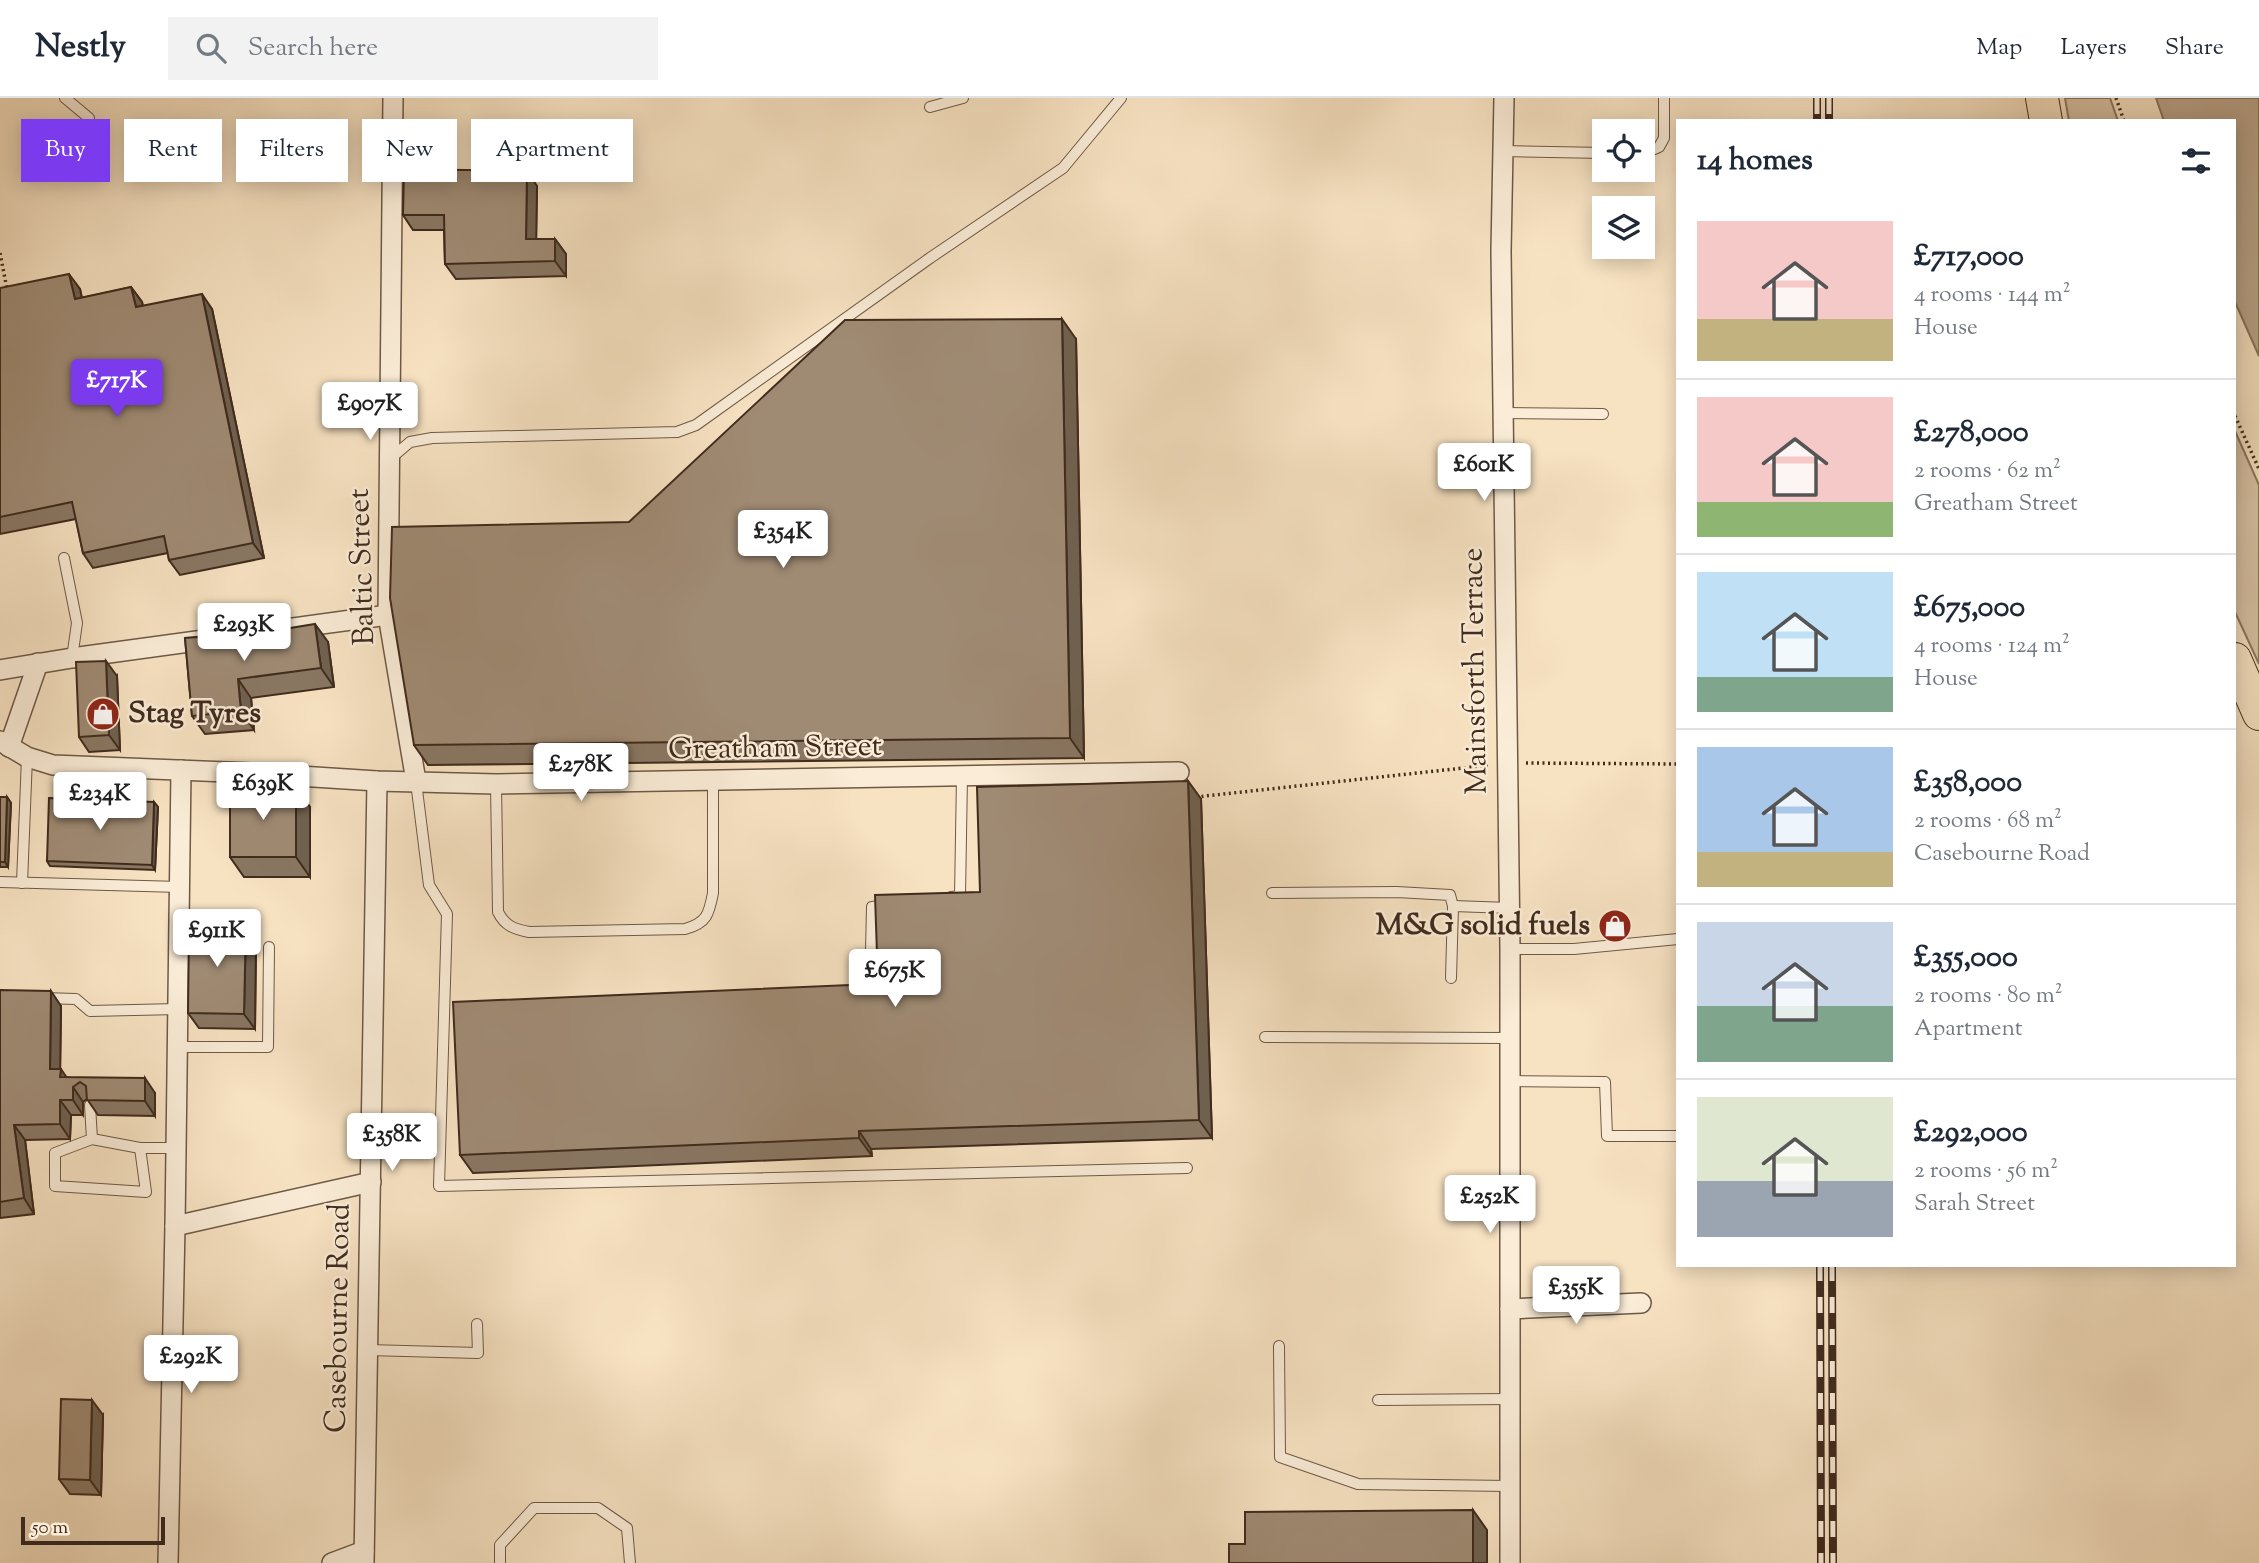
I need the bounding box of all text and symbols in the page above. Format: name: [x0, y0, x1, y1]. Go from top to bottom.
search box: [168, 17, 658, 80]
text: Nestly: [35, 24, 126, 72]
icon: search: [192, 29, 230, 67]
text: Search here: [248, 30, 378, 67]
text: Map: [1976, 31, 2022, 65]
text: Layers: [2060, 31, 2127, 65]
text: Share: [2165, 31, 2224, 65]
chip: Buy: [21, 119, 110, 182]
chip: Rent: [124, 119, 222, 182]
chip: Filters: [236, 119, 348, 182]
chip: New: [362, 119, 457, 182]
chip: Apartment: [471, 119, 633, 182]
map controls: [1592, 119, 1655, 259]
button: locate: [1592, 119, 1655, 182]
text: 14 homes: [1697, 140, 1813, 183]
icon: filters: [2177, 142, 2215, 180]
button: layers: [1592, 196, 1655, 259]
text: £717,000: [1914, 236, 2024, 279]
icon: home: [1753, 249, 1837, 333]
text: 4 rooms · 144 m²: [1914, 279, 2071, 312]
text: House: [1914, 312, 1978, 345]
pin: £717K: [68, 360, 166, 419]
text: £717K: [87, 365, 147, 398]
pin: £907K: [321, 382, 419, 442]
text: £907K: [338, 388, 402, 421]
text: £278,000: [1914, 412, 2029, 455]
icon: home: [1753, 425, 1837, 509]
pin: £601K: [1435, 444, 1533, 503]
text: £601K: [1454, 449, 1514, 482]
text: 2 rooms · 62 m²: [1914, 455, 2061, 488]
street label: Baltic Street: [339, 488, 387, 646]
text: Greatham Street: [1914, 488, 2078, 521]
pin: £354K: [734, 510, 832, 570]
text: £354K: [754, 516, 812, 549]
street label: Mainsforth Terrace: [1452, 547, 1500, 795]
text: £675,000: [1914, 587, 2025, 630]
icon: home: [1753, 600, 1837, 684]
pin: £293K: [195, 603, 293, 663]
text: £293K: [214, 609, 274, 642]
text: 4 rooms · 124 m²: [1914, 630, 2070, 663]
text: House: [1914, 663, 1978, 696]
place label: Stag Tyres: [128, 693, 261, 736]
shop icon: Stag Tyres: [84, 695, 122, 733]
street label: Greatham Street: [668, 726, 882, 772]
pin: £278K: [532, 744, 630, 803]
text: £278K: [549, 749, 613, 782]
pin: £639K: [214, 762, 312, 822]
text: £358,000: [1914, 762, 2022, 805]
text: £639K: [232, 768, 294, 801]
pin: £234K: [51, 772, 149, 832]
icon: home: [1753, 775, 1837, 859]
text: £234K: [69, 778, 131, 811]
text: 2 rooms · 68 m²: [1914, 805, 2062, 838]
text: Casebourne Road: [1914, 838, 2090, 871]
place label: M&G solid fuels: [1376, 905, 1590, 948]
shop icon: M&G solid fuels: [1596, 907, 1634, 945]
pin: £911K: [168, 910, 266, 969]
text: £911K: [189, 915, 245, 948]
text: £355,000: [1914, 937, 2018, 980]
pin: £675K: [846, 950, 944, 1009]
icon: home: [1753, 950, 1837, 1034]
text: £675K: [865, 955, 925, 988]
text: 2 rooms · 80 m²: [1914, 980, 2062, 1013]
text: Apartment: [1914, 1013, 2023, 1046]
text: £292,000: [1914, 1112, 2028, 1155]
pin: £358K: [343, 1114, 441, 1173]
text: £358K: [363, 1119, 421, 1152]
icon: home: [1753, 1125, 1837, 1209]
text: 2 rooms · 56 m²: [1914, 1155, 2058, 1188]
pin: £252K: [1441, 1176, 1539, 1235]
text: £252K: [1461, 1181, 1519, 1214]
text: Sarah Street: [1914, 1188, 2035, 1221]
street label: Casebourne Road: [315, 1203, 363, 1433]
pin: £355K: [1527, 1266, 1625, 1326]
text: £355K: [1549, 1272, 1603, 1305]
pin: £292K: [142, 1336, 240, 1395]
text: £292K: [160, 1341, 222, 1374]
scale bar: [21, 1514, 164, 1546]
text: 50 m: [32, 1515, 68, 1542]

